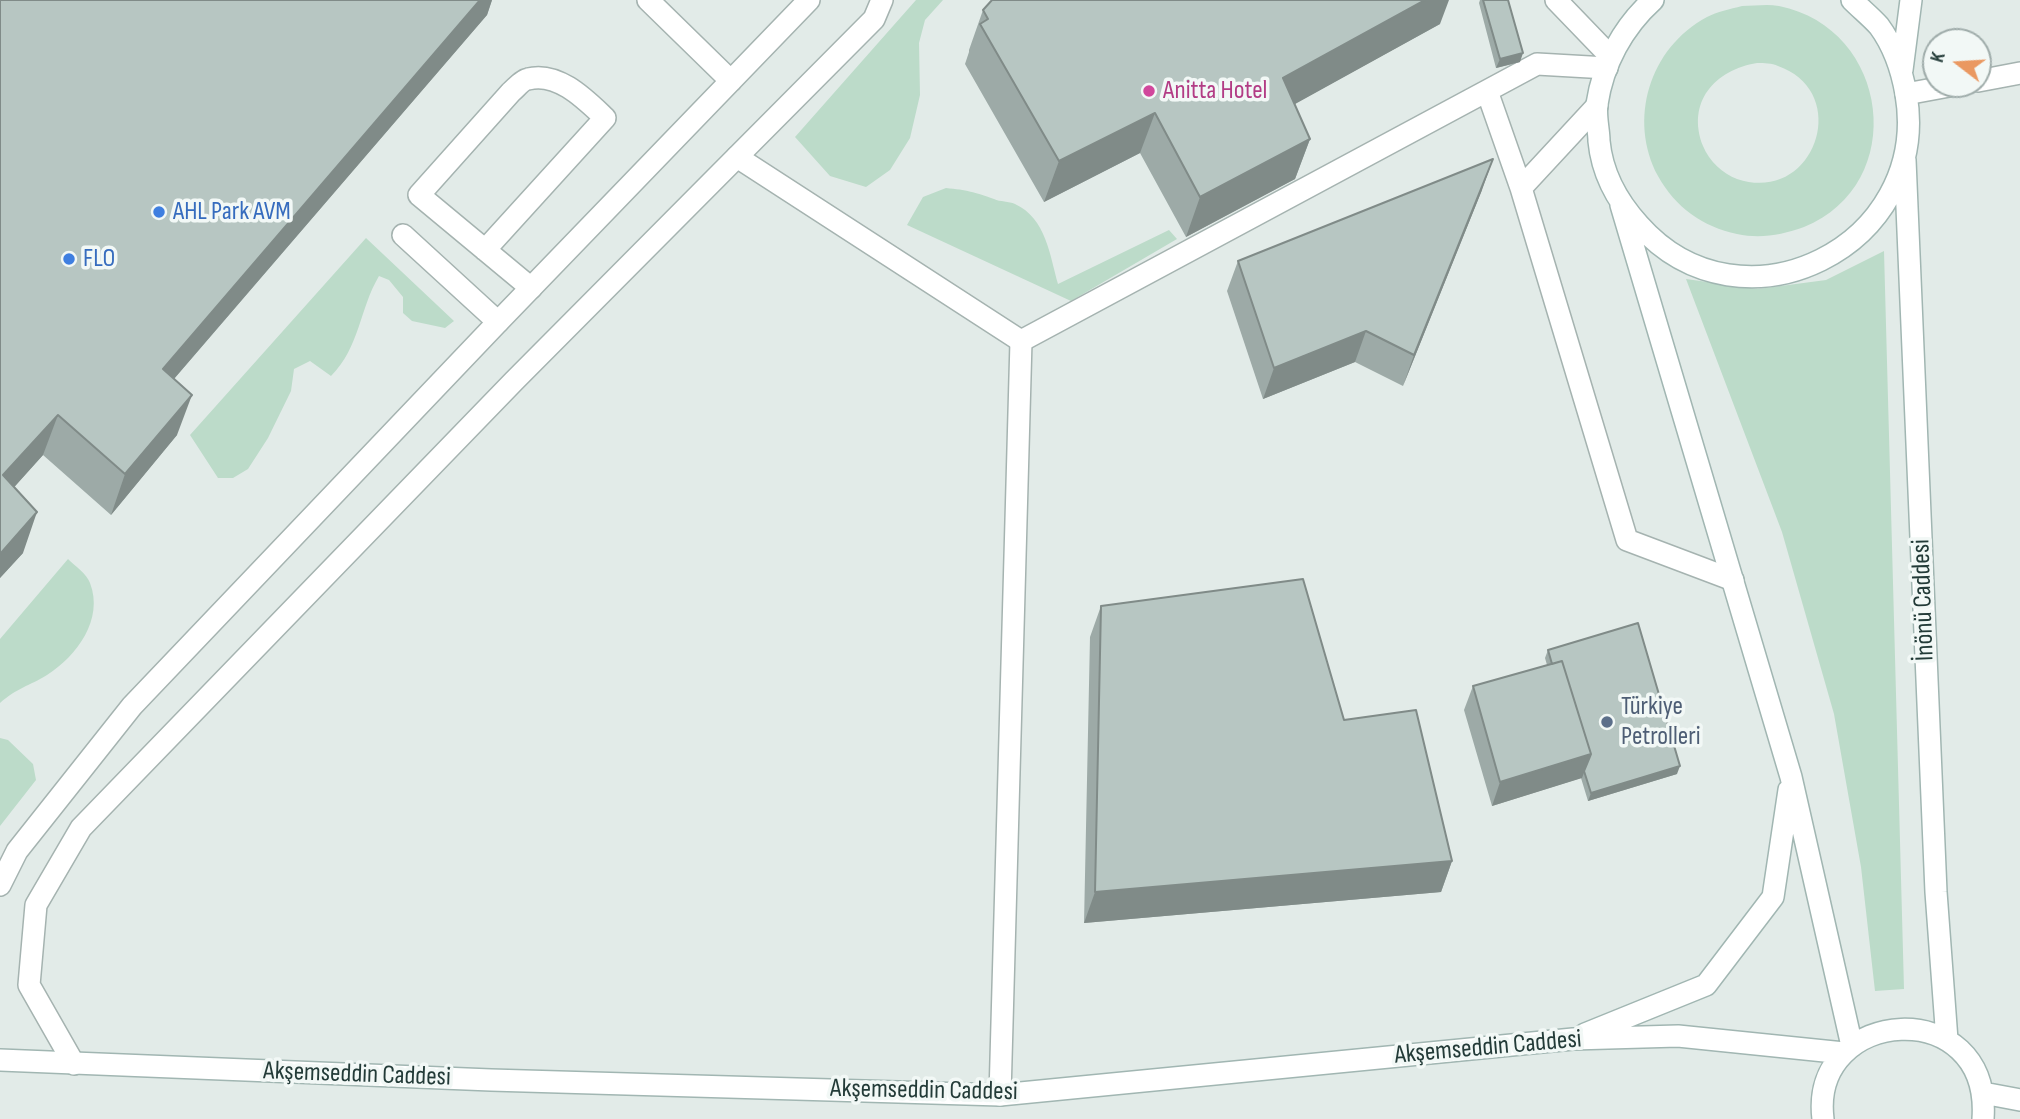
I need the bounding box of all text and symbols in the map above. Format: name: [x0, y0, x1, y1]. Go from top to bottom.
north arrow: [1922, 28, 1992, 98]
text: K: [1926, 49, 1951, 65]
place label: Anitta Hotel: [1163, 75, 1267, 107]
marker: Anitta Hotel: [1141, 83, 1157, 99]
place label: AHL Park AVM: [173, 196, 291, 228]
marker: AHL Park AVM: [151, 204, 167, 220]
place label: FLO: [83, 243, 115, 275]
marker: FLO: [61, 251, 77, 267]
street label: İnönü Caddesi: [1906, 539, 1942, 661]
place label: Türkiye Petrolleri: [1621, 691, 1701, 752]
marker: Türkiye Petrolleri: [1599, 714, 1615, 730]
street label: Akşemseddin Caddesi: [1393, 1024, 1583, 1072]
street label: Akşemseddin Caddesi: [263, 1056, 451, 1094]
street label: Akşemseddin Caddesi: [830, 1074, 1018, 1108]

